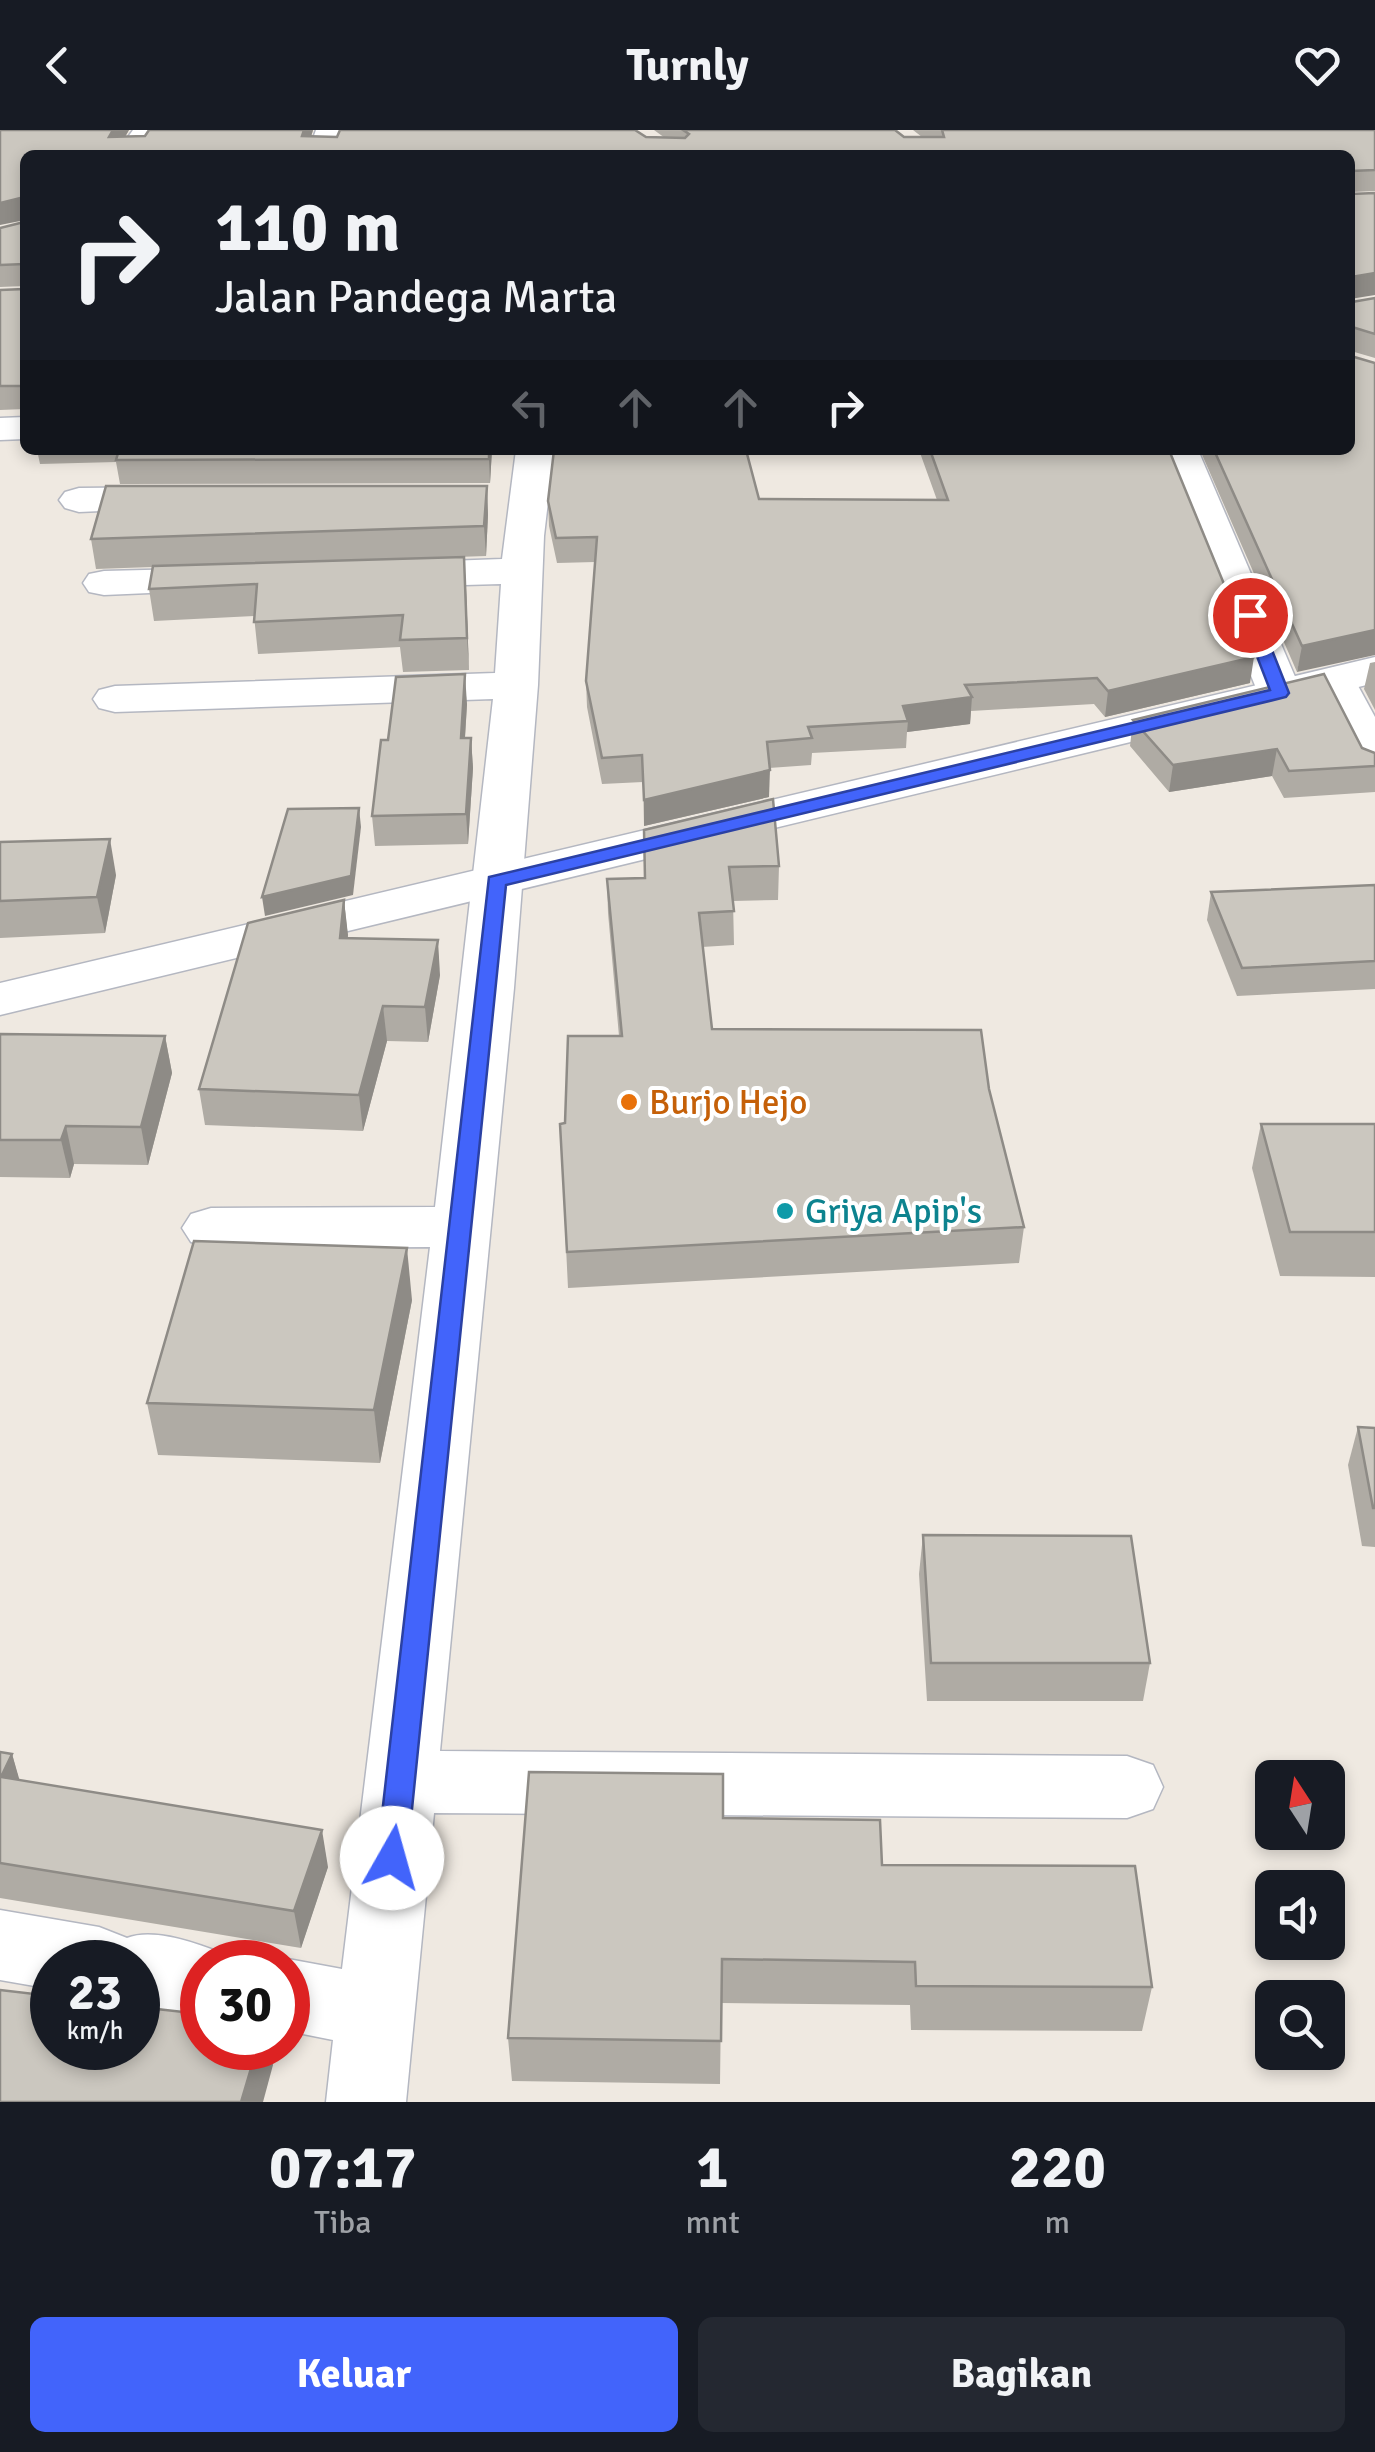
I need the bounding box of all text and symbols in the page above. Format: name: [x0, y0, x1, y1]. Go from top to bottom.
icon: back: [30, 38, 85, 93]
text: Turnly: [626, 38, 749, 93]
icon: heart: [1290, 38, 1345, 93]
text: 110 m: [215, 184, 400, 270]
icon: right: [50, 190, 180, 320]
text: Jalan Pandega Marta: [215, 270, 617, 325]
icon: left: [503, 380, 558, 435]
icon: ahead: [608, 380, 663, 435]
icon: ahead: [713, 380, 768, 435]
icon: right: [818, 380, 873, 435]
pin: [1208, 573, 1293, 658]
icon: arrive: [1223, 588, 1278, 643]
place label: Burjo Hejo: [649, 1081, 808, 1124]
marker: Burjo Hejo: [618, 1091, 640, 1113]
place label: Griya Apip's: [805, 1190, 982, 1233]
marker: Griya Apip's: [774, 1200, 796, 1222]
north arrow: [1255, 1760, 1345, 1850]
map controls: [1255, 1760, 1345, 2070]
position arrow: [340, 1806, 444, 1910]
button: sound: [1255, 1870, 1345, 1960]
speed limit sign: 30: [180, 1940, 310, 2070]
text: 23: [68, 1962, 122, 2024]
button: search: [1255, 1980, 1345, 2070]
text: km/h: [67, 2015, 123, 2046]
text: 07:17: [269, 2131, 416, 2205]
text: 1: [696, 2131, 729, 2205]
text: 220: [1009, 2131, 1106, 2205]
text: Tiba: [314, 2203, 371, 2242]
text: mnt: [685, 2203, 740, 2242]
text: m: [1045, 2203, 1070, 2242]
button: Keluar: [30, 2317, 678, 2432]
button: Bagikan: [698, 2317, 1345, 2432]

